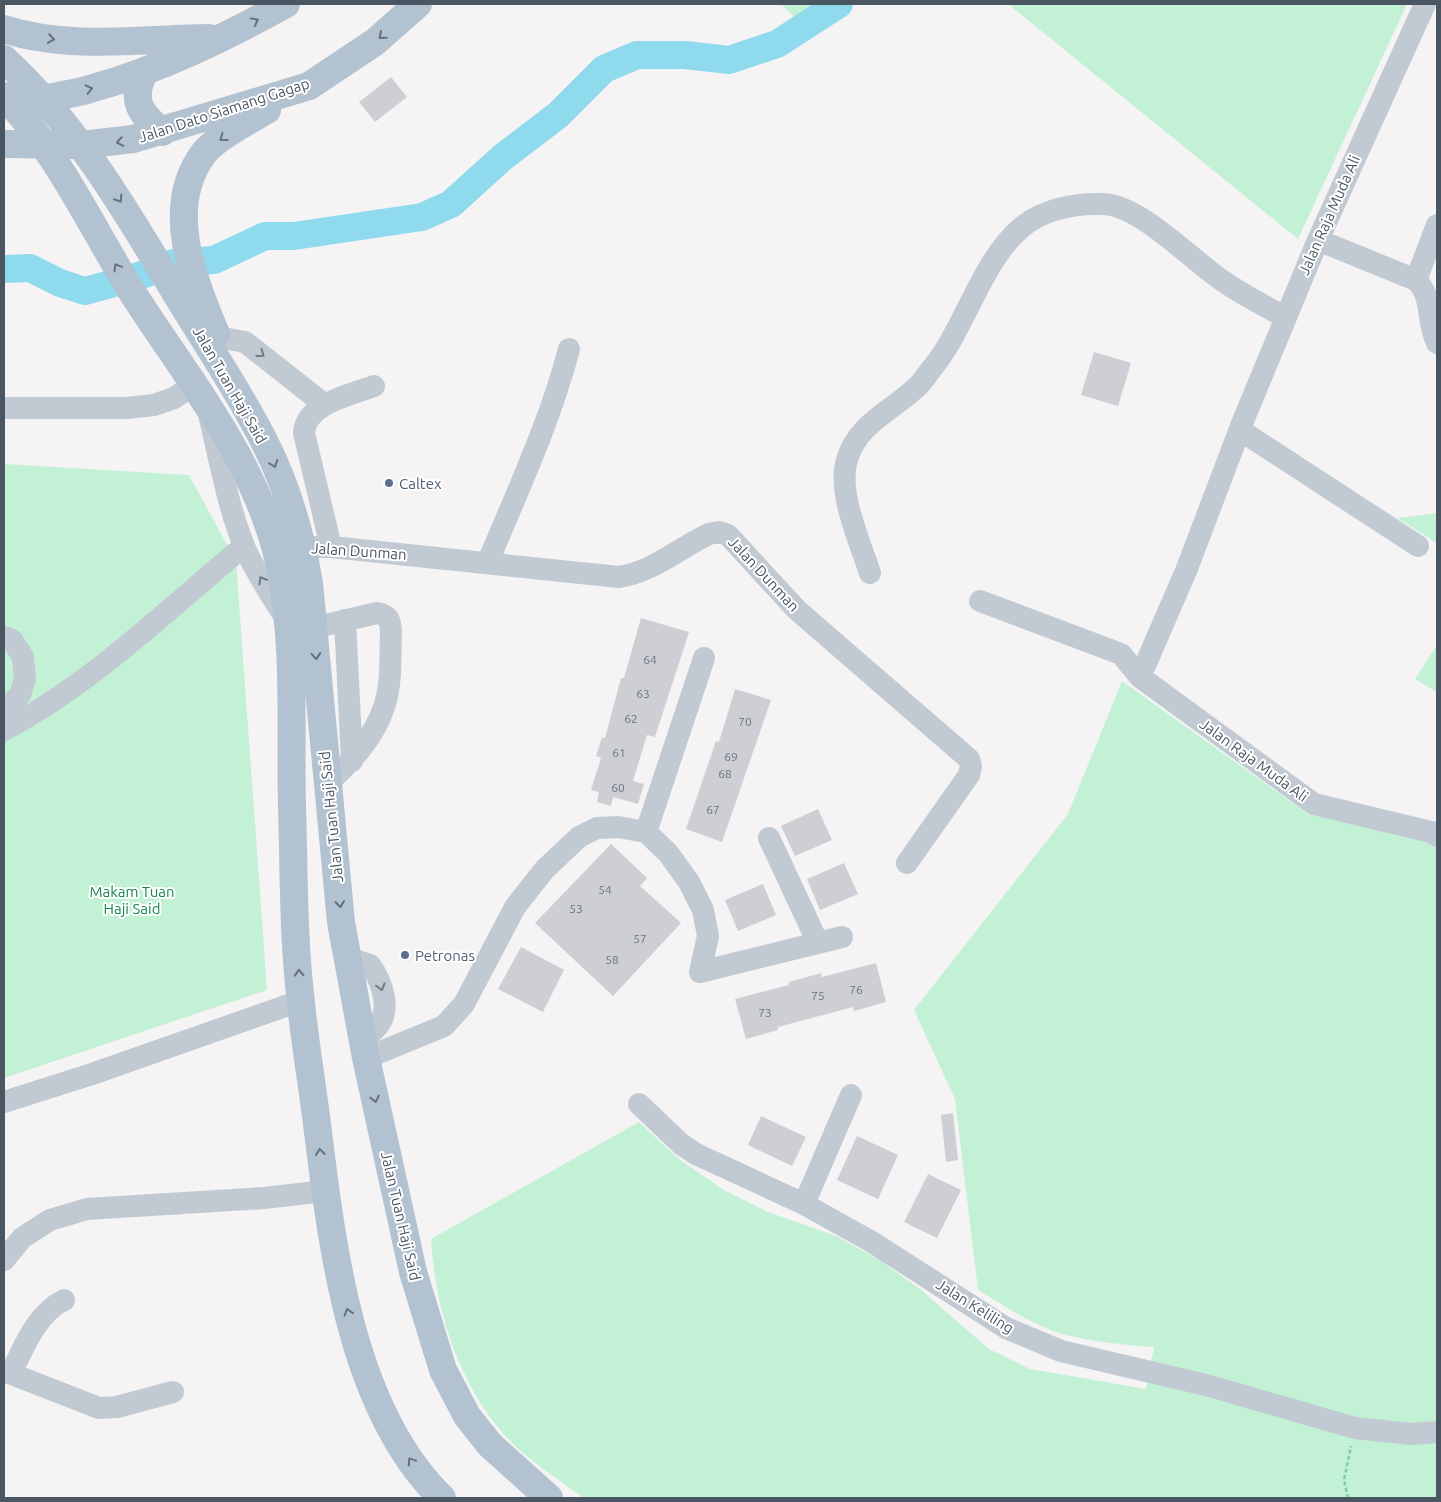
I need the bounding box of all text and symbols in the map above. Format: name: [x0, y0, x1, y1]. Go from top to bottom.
one-way arrow: [250, 17, 259, 27]
one-way arrow: [378, 31, 387, 40]
one-way arrow: [47, 33, 56, 43]
street label: Jalan Dato Siamang Gagap: [137, 74, 311, 146]
one-way arrow: [85, 84, 94, 95]
one-way arrow: [219, 132, 228, 141]
one-way arrow: [116, 136, 124, 146]
street label: Jalan Raja Muda Ali: [1295, 152, 1363, 278]
one-way arrow: [113, 193, 122, 203]
one-way arrow: [114, 264, 124, 273]
street label: Jalan Tuan Haji Said: [190, 324, 270, 446]
one-way arrow: [255, 348, 265, 357]
one-way arrow: [267, 459, 278, 468]
place label: Caltex: [399, 475, 442, 492]
marker: Caltex: [383, 477, 395, 489]
street label: Jalan Dunman: [725, 533, 803, 615]
street label: Jalan Dunman: [311, 539, 407, 563]
one-way arrow: [259, 577, 269, 586]
one-way arrow: [310, 652, 321, 660]
house number: 64: [643, 653, 657, 666]
house number: 63: [636, 687, 650, 700]
house number: 62: [624, 712, 638, 725]
house number: 70: [738, 715, 752, 728]
street label: Jalan Raja Muda Ali: [1197, 715, 1311, 805]
house number: 61: [612, 746, 626, 759]
house number: 69: [724, 750, 738, 763]
street label: Jalan Tuan Haji Said: [316, 751, 346, 883]
house number: 68: [718, 767, 732, 780]
house number: 60: [611, 781, 625, 794]
house number: 67: [706, 803, 720, 816]
park label: Makam Tuan Haji Said: [89, 883, 175, 917]
house number: 54: [598, 883, 612, 896]
one-way arrow: [334, 901, 345, 909]
house number: 53: [569, 902, 583, 915]
house number: 57: [633, 932, 647, 945]
place label: Petronas: [415, 947, 475, 964]
marker: Petronas: [399, 949, 411, 961]
house number: 58: [605, 953, 619, 966]
one-way arrow: [293, 969, 304, 977]
one-way arrow: [375, 982, 385, 991]
house number: 76: [849, 983, 863, 996]
house number: 75: [811, 989, 825, 1002]
house number: 73: [758, 1006, 772, 1019]
one-way arrow: [369, 1094, 380, 1103]
one-way arrow: [315, 1148, 326, 1156]
street label: Jalan Tuan Haji Said: [378, 1150, 424, 1282]
street label: Jalan Keliling: [933, 1275, 1017, 1337]
one-way arrow: [343, 1308, 353, 1317]
one-way arrow: [408, 1457, 417, 1467]

